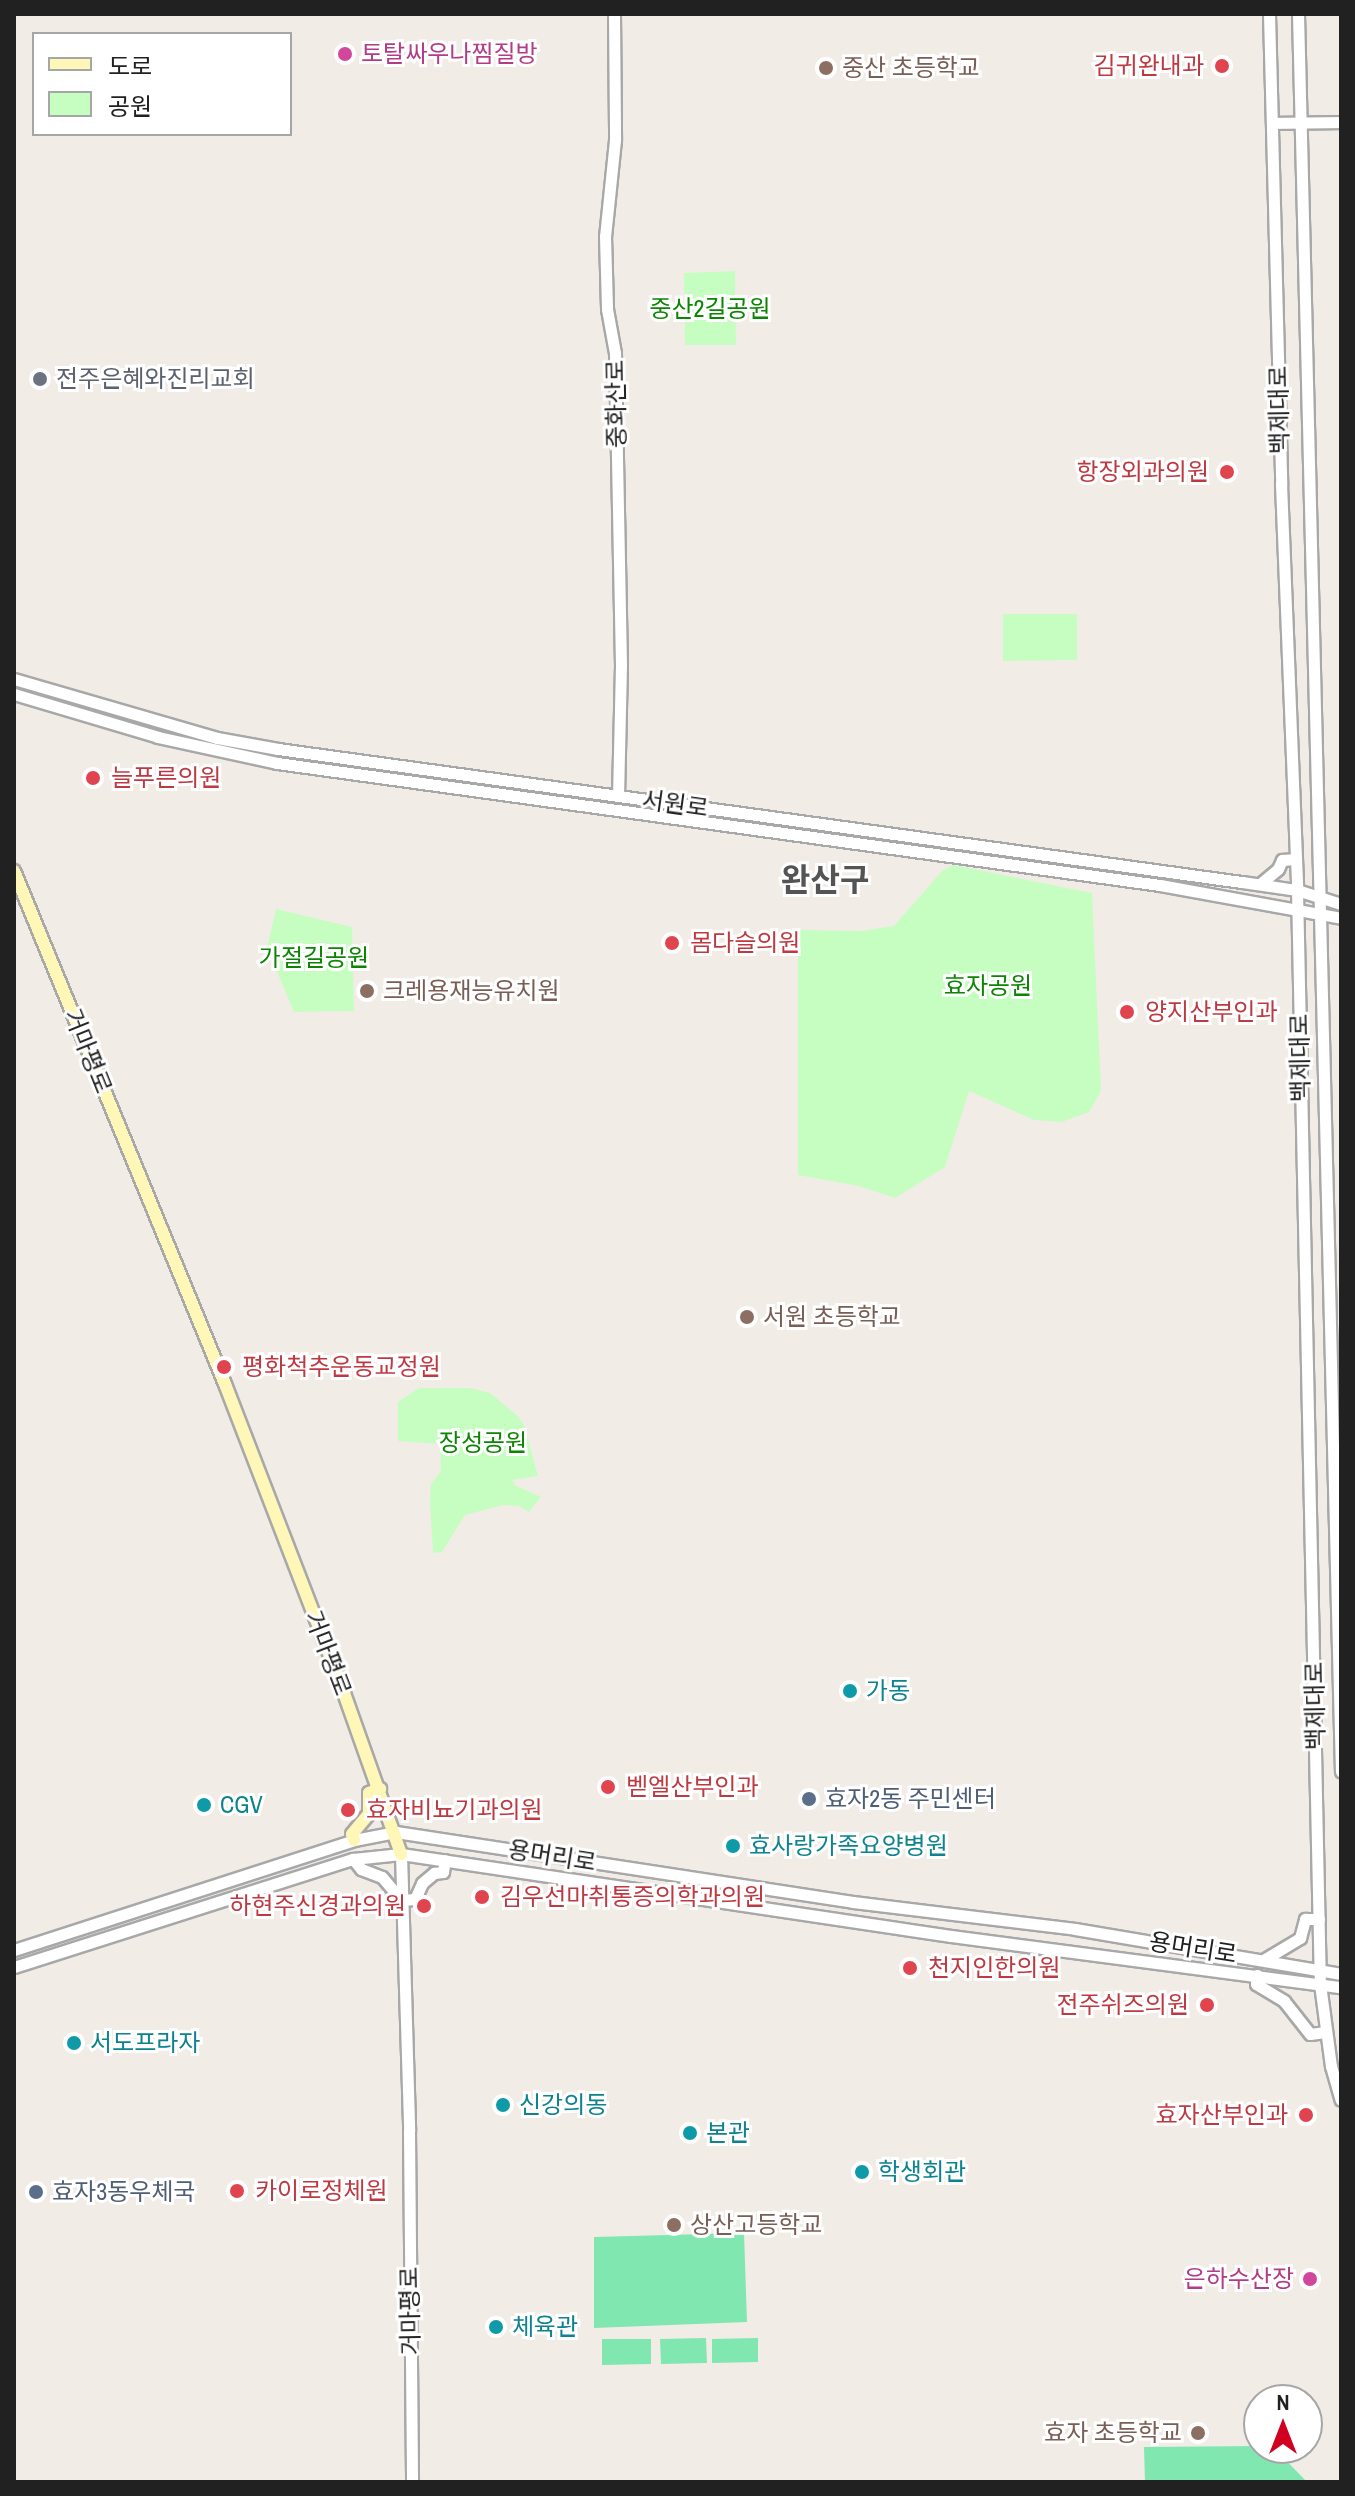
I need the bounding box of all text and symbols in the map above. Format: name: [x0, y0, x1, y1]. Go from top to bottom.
legend: [32, 32, 292, 136]
place label: 토탈싸우나찜질방: [361, 40, 538, 68]
marker: 토탈싸우나찜질방: [336, 45, 354, 63]
text: 도로: [108, 50, 152, 82]
place label: 김귀완내과: [1094, 52, 1204, 80]
place label: 중산 초등학교: [842, 54, 980, 82]
marker: 김귀완내과: [1211, 55, 1233, 77]
marker: 중산 초등학교: [817, 59, 835, 77]
text: 공원: [108, 90, 152, 122]
park label: 중산2길공원: [649, 295, 771, 323]
street label: 중화산로: [601, 360, 631, 448]
place label: 전주은혜와진리교회: [56, 365, 255, 393]
street label: 백제대로: [1264, 366, 1294, 454]
marker: 전주은혜와진리교회: [31, 370, 49, 388]
place label: 항장외과의원: [1077, 458, 1209, 486]
marker: 항장외과의원: [1216, 461, 1238, 483]
place label: 늘푸른의원: [111, 764, 221, 792]
marker: 늘푸른의원: [82, 767, 104, 789]
street label: 서원로: [640, 785, 710, 823]
district label: 완산구: [781, 861, 869, 899]
place label: 몸다슬의원: [690, 929, 800, 957]
marker: 몸다슬의원: [661, 932, 683, 954]
park label: 가절길공원: [259, 944, 369, 972]
park label: 효자공원: [944, 972, 1032, 1000]
place label: 크레용재능유치원: [383, 977, 560, 1005]
marker: 크레용재능유치원: [358, 982, 376, 1000]
place label: 양지산부인과: [1145, 998, 1277, 1026]
marker: 양지산부인과: [1116, 1001, 1138, 1023]
street label: 거마평로: [58, 1005, 118, 1097]
street label: 백제대로: [1285, 1014, 1315, 1102]
place label: 서원 초등학교: [763, 1303, 901, 1331]
marker: 서원 초등학교: [738, 1308, 756, 1326]
place label: 평화척추운동교정원: [242, 1353, 441, 1381]
marker: 평화척추운동교정원: [213, 1356, 235, 1378]
park label: 장성공원: [439, 1429, 527, 1457]
street label: 거마평로: [299, 1607, 357, 1699]
street label: 백제대로: [1300, 1662, 1330, 1750]
place label: 가동: [866, 1677, 910, 1705]
marker: 가동: [841, 1682, 859, 1700]
place label: 벧엘산부인과: [626, 1773, 758, 1801]
marker: 벧엘산부인과: [597, 1776, 619, 1798]
place label: 효자2동 주민센터: [825, 1785, 996, 1813]
marker: 효자2동 주민센터: [800, 1790, 818, 1808]
place label: CGV: [220, 1791, 263, 1819]
marker: CGV: [195, 1796, 213, 1814]
place label: 효자비뇨기과의원: [366, 1796, 543, 1824]
marker: 효자비뇨기과의원: [337, 1799, 359, 1821]
place label: 효사랑가족요양병원: [749, 1832, 948, 1860]
street label: 용머리로: [506, 1835, 598, 1877]
marker: 효사랑가족요양병원: [724, 1837, 742, 1855]
place label: 김우선마취통증의학과의원: [500, 1883, 765, 1911]
marker: 김우선마취통증의학과의원: [471, 1886, 493, 1908]
place label: 하현주신경과의원: [229, 1892, 406, 1920]
marker: 하현주신경과의원: [413, 1895, 435, 1917]
street label: 용머리로: [1147, 1927, 1239, 1969]
place label: 천지인한의원: [928, 1954, 1060, 1982]
marker: 천지인한의원: [899, 1957, 921, 1979]
place label: 전주쉬즈의원: [1057, 1991, 1189, 2019]
marker: 전주쉬즈의원: [1196, 1994, 1218, 2016]
place label: 서도프라자: [90, 2029, 200, 2057]
marker: 서도프라자: [65, 2034, 83, 2052]
place label: 신강의동: [519, 2091, 607, 2119]
marker: 신강의동: [494, 2096, 512, 2114]
place label: 효자산부인과: [1156, 2101, 1288, 2129]
marker: 효자산부인과: [1295, 2104, 1317, 2126]
place label: 본관: [706, 2119, 750, 2147]
marker: 본관: [681, 2124, 699, 2142]
place label: 학생회관: [878, 2158, 966, 2186]
marker: 학생회관: [853, 2163, 871, 2181]
place label: 카이로정체원: [255, 2177, 387, 2205]
place label: 효자3동우체국: [52, 2178, 195, 2206]
marker: 카이로정체원: [226, 2180, 248, 2202]
marker: 효자3동우체국: [27, 2183, 45, 2201]
place label: 상산고등학교: [690, 2211, 822, 2239]
marker: 상산고등학교: [665, 2216, 683, 2234]
place label: 은하수산장: [1184, 2265, 1294, 2293]
street label: 거마평로: [395, 2267, 425, 2355]
marker: 은하수산장: [1301, 2270, 1319, 2288]
place label: 체육관: [512, 2313, 578, 2341]
marker: 체육관: [487, 2318, 505, 2336]
north arrow: [1243, 2384, 1323, 2464]
text: N: [1276, 2387, 1290, 2417]
place label: 효자 초등학교: [1044, 2419, 1182, 2447]
marker: 효자 초등학교: [1189, 2424, 1207, 2442]

